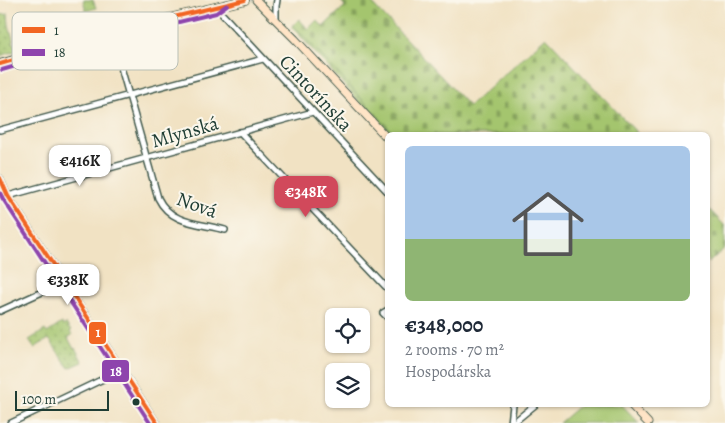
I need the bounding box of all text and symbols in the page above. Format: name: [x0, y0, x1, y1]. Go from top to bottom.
legend: [12, 12, 178, 70]
text: 1: [54, 21, 59, 40]
text: 18: [54, 43, 66, 62]
street label: Cintorínska: [273, 49, 359, 138]
street label: Mlynská: [148, 109, 222, 154]
pin: €416K: [45, 144, 115, 187]
text: €416K: [60, 150, 100, 172]
pin: €348K: [271, 176, 341, 218]
icon: home: [503, 179, 593, 269]
text: €348K: [285, 181, 327, 203]
street label: Nová: [173, 185, 222, 225]
pin: €338K: [33, 264, 103, 306]
text: €338K: [47, 269, 89, 291]
map controls: [325, 308, 370, 408]
button: locate: [325, 308, 370, 353]
text: €348,000: [405, 311, 483, 339]
line badge: 1: [88, 321, 107, 345]
text: 1: [95, 323, 101, 342]
text: 2 rooms · 70 m²: [405, 339, 504, 361]
line badge: 18: [101, 359, 130, 383]
text: Hospodárska: [405, 361, 491, 383]
text: 18: [110, 362, 122, 381]
button: layers: [325, 363, 370, 408]
scale bar: [15, 388, 109, 411]
text: 100 m: [22, 390, 56, 409]
unlabelled marker: [131, 397, 141, 407]

